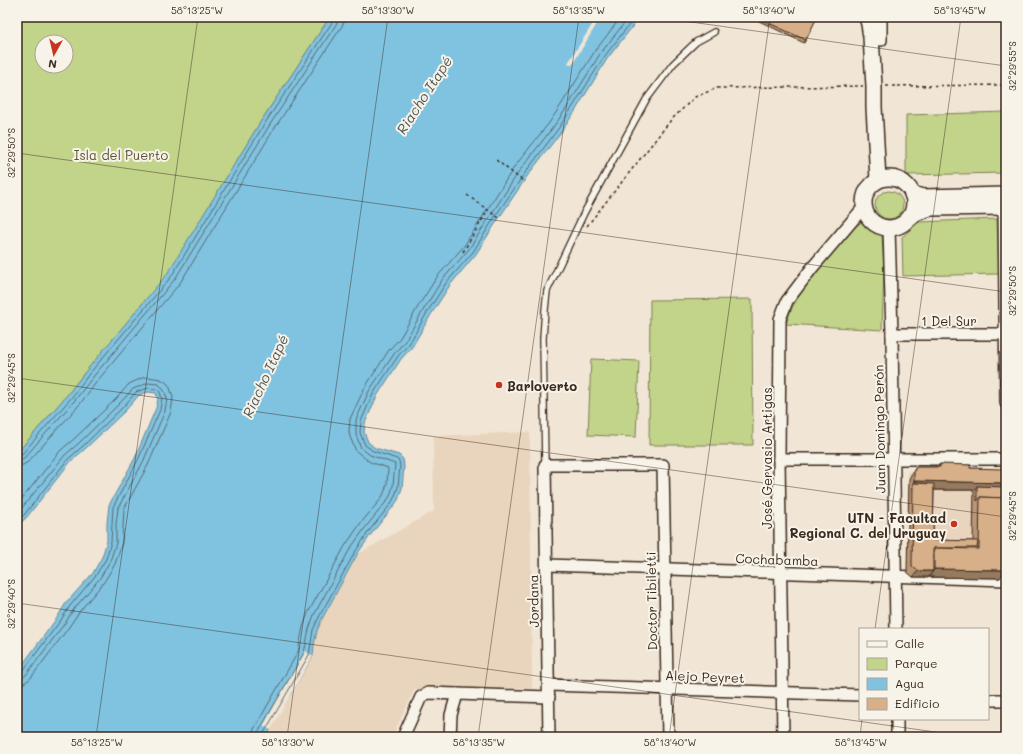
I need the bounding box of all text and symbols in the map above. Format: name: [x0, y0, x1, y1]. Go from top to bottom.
text: 58°13'25"W: [171, 3, 223, 17]
text: 58°13'30"W: [362, 3, 415, 17]
text: 58°13'35"W: [553, 3, 605, 17]
text: 58°13'40"W: [743, 3, 796, 17]
text: 58°13'45"W: [934, 3, 986, 17]
north arrow: [34, 34, 74, 74]
text: 32°29'55"S: [1005, 41, 1019, 91]
water label: Riacho Itapé: [392, 52, 456, 138]
text: N: [47, 56, 58, 72]
text: 32°29'50"S: [4, 128, 18, 178]
park label: Isla del Puerto: [74, 146, 168, 163]
text: 32°29'50"S: [1005, 266, 1019, 316]
street label: 1 Del Sur: [921, 312, 977, 329]
water label: Riacho Itapé: [238, 332, 292, 420]
text: 32°29'45"S: [4, 353, 18, 403]
street label: Juan Domingo Perón: [869, 364, 889, 494]
place label: Barloverto: [507, 377, 577, 394]
marker: Barloverto: [494, 380, 504, 390]
street label: José Gervasio Artigas: [758, 387, 775, 529]
text: 32°29'45"S: [1005, 491, 1019, 541]
place label: UTN - Facultad Regional C. del Uruguay: [789, 509, 946, 542]
marker: UTN - Facultad Regional C. del Uruguay: [949, 519, 959, 529]
street label: Cochabamba: [735, 549, 819, 569]
street label: Doctor Tibiletti: [642, 552, 660, 650]
street label: Jordana: [524, 574, 542, 628]
text: 32°29'40"S: [4, 579, 18, 629]
legend: [859, 628, 989, 720]
text: Calle: [895, 635, 925, 651]
text: Parque: [895, 655, 938, 671]
street label: Alejo Peyret: [665, 666, 745, 686]
text: Agua: [895, 675, 924, 691]
text: Edificio: [895, 695, 939, 711]
text: 58°13'25"W: [71, 735, 123, 749]
text: 58°13'30"W: [262, 735, 315, 749]
text: 58°13'35"W: [453, 735, 505, 749]
text: 58°13'40"W: [644, 735, 697, 749]
text: 58°13'45"W: [835, 735, 887, 749]

